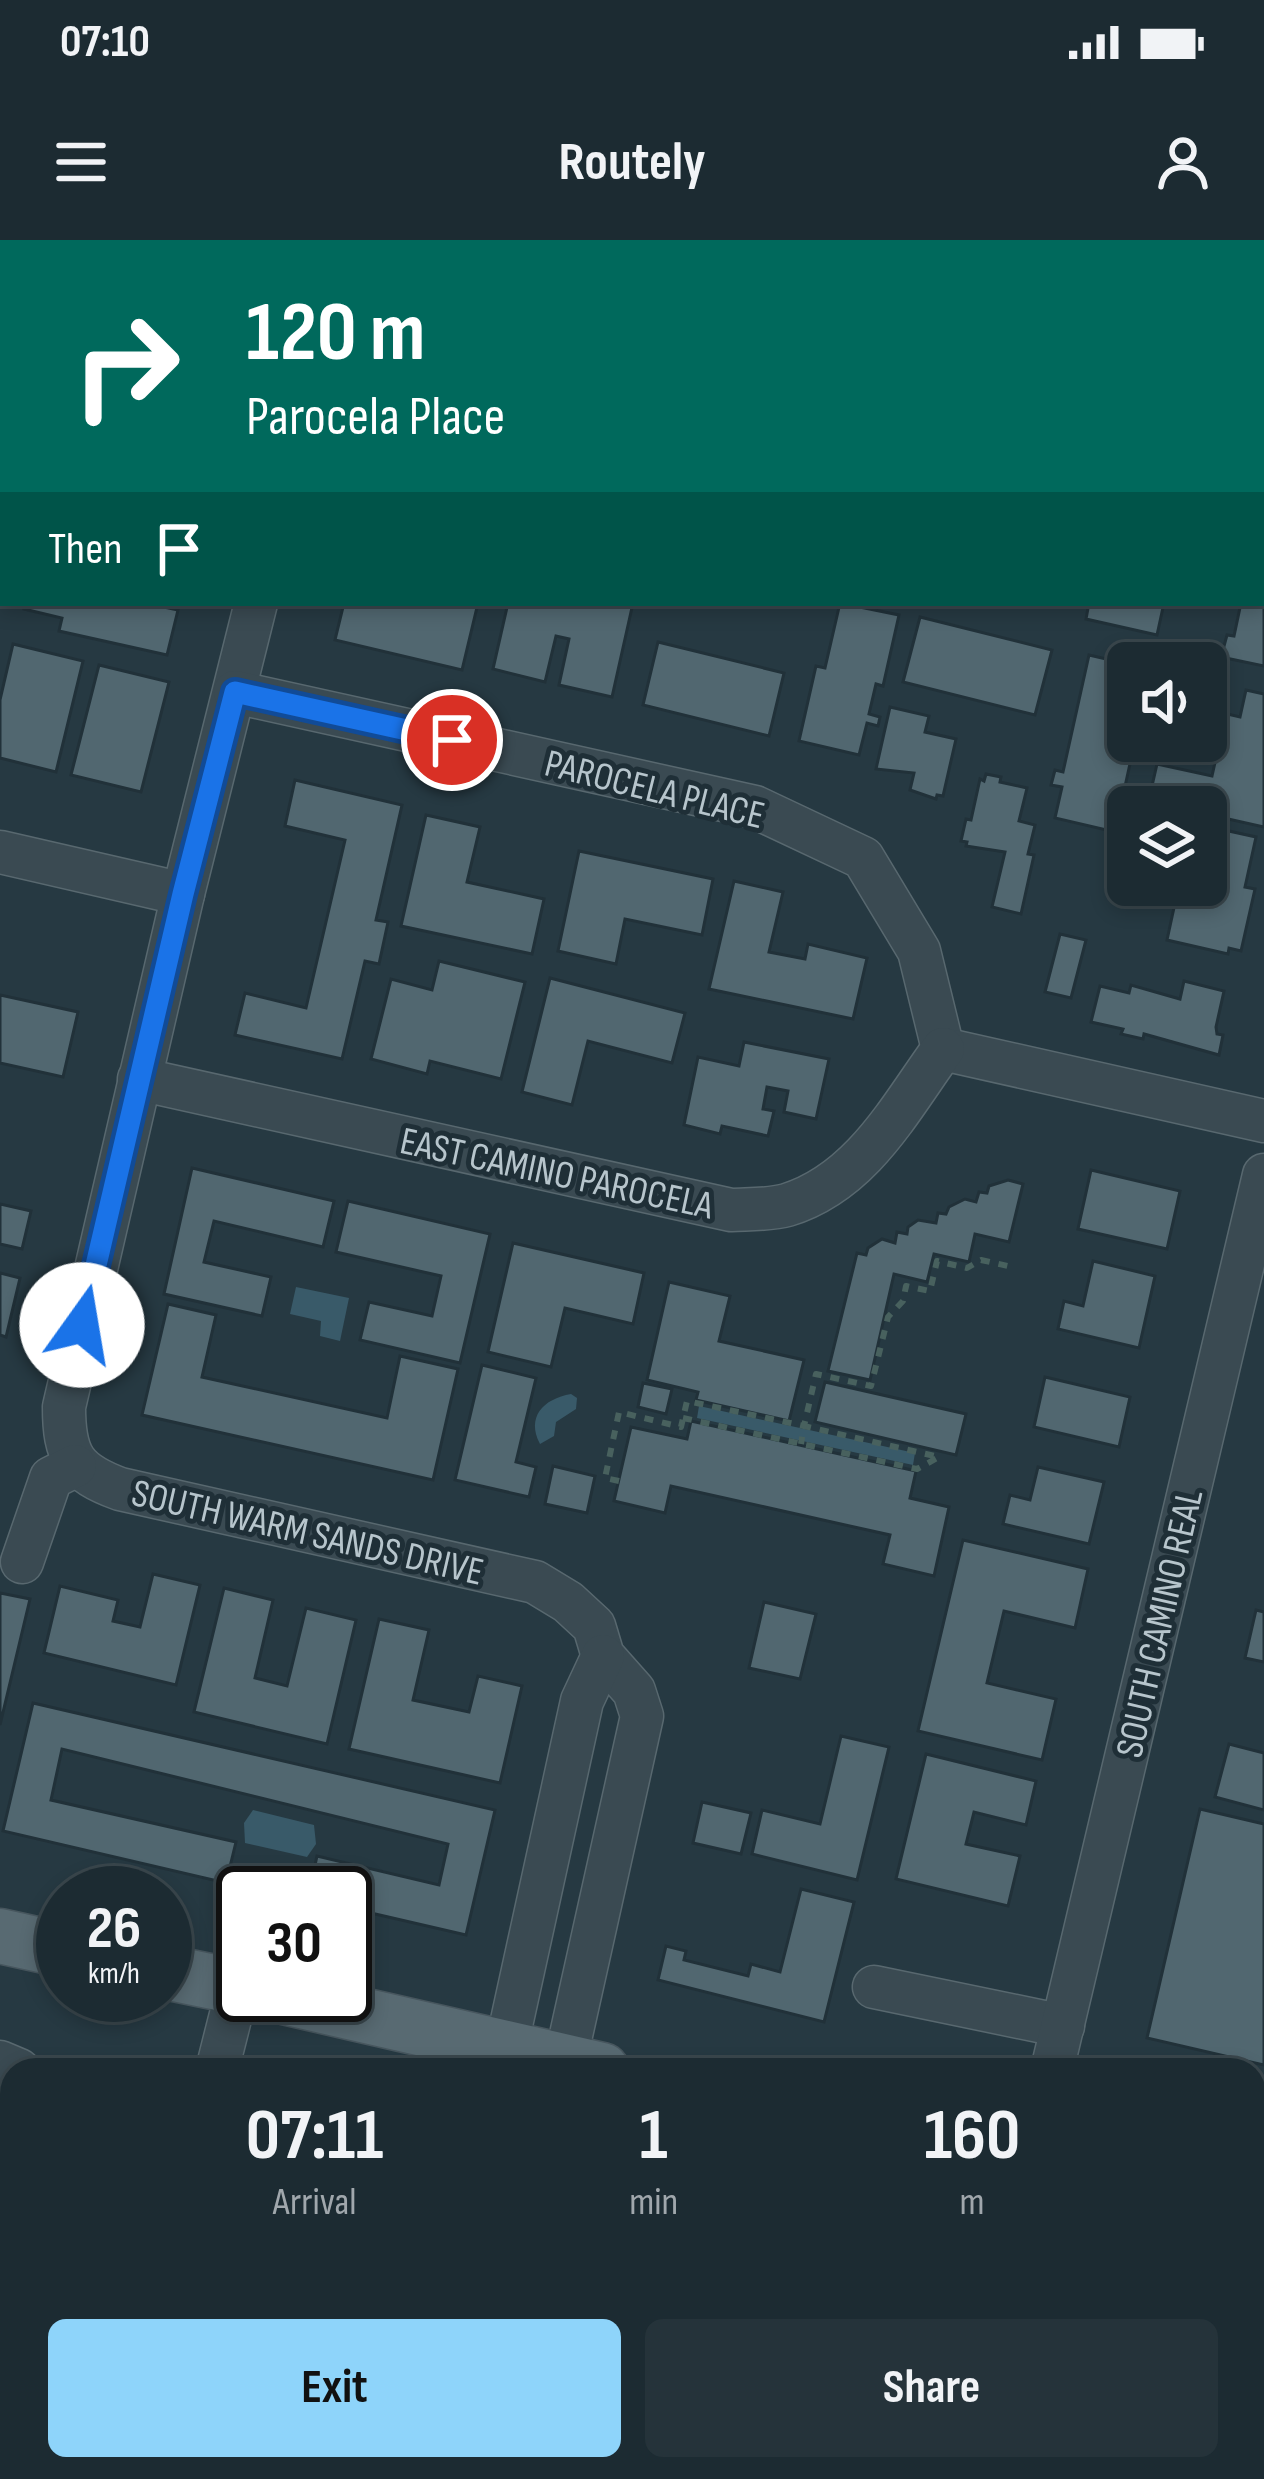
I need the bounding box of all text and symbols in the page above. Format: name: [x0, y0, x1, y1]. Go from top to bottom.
text: 07:10: [60, 15, 150, 70]
icon: menu: [48, 129, 114, 195]
icon: person: [1150, 129, 1216, 195]
text: Routely: [558, 130, 706, 195]
text: 120 m: [246, 283, 425, 384]
icon: right: [48, 288, 204, 444]
text: Parocela Place: [246, 385, 505, 450]
icon: arrive: [146, 516, 212, 582]
text: Then: [48, 522, 122, 577]
map controls: [1107, 642, 1227, 906]
button: sound: [1107, 642, 1227, 762]
pin: [401, 689, 503, 791]
icon: arrive: [419, 707, 485, 773]
street label: PAROCELA PLACE: [540, 740, 769, 840]
button: layers: [1107, 786, 1227, 906]
street label: EAST CAMINO PAROCELA: [396, 1118, 717, 1231]
position arrow: [19, 1262, 145, 1388]
street label: SOUTH WARM SANDS DRIVE: [127, 1470, 488, 1597]
street label: SOUTH CAMINO REAL: [1107, 1485, 1214, 1762]
speed limit sign: 30: [216, 1866, 372, 2022]
text: 26: [87, 1893, 141, 1965]
text: km/h: [88, 1956, 140, 1992]
text: 07:11: [246, 2093, 383, 2180]
text: 1: [640, 2093, 668, 2180]
text: 160: [924, 2093, 1020, 2180]
text: Arrival: [273, 2179, 357, 2226]
text: min: [629, 2179, 678, 2226]
text: m: [960, 2179, 985, 2226]
button: Exit: [48, 2319, 621, 2457]
button: Share: [645, 2319, 1218, 2457]

